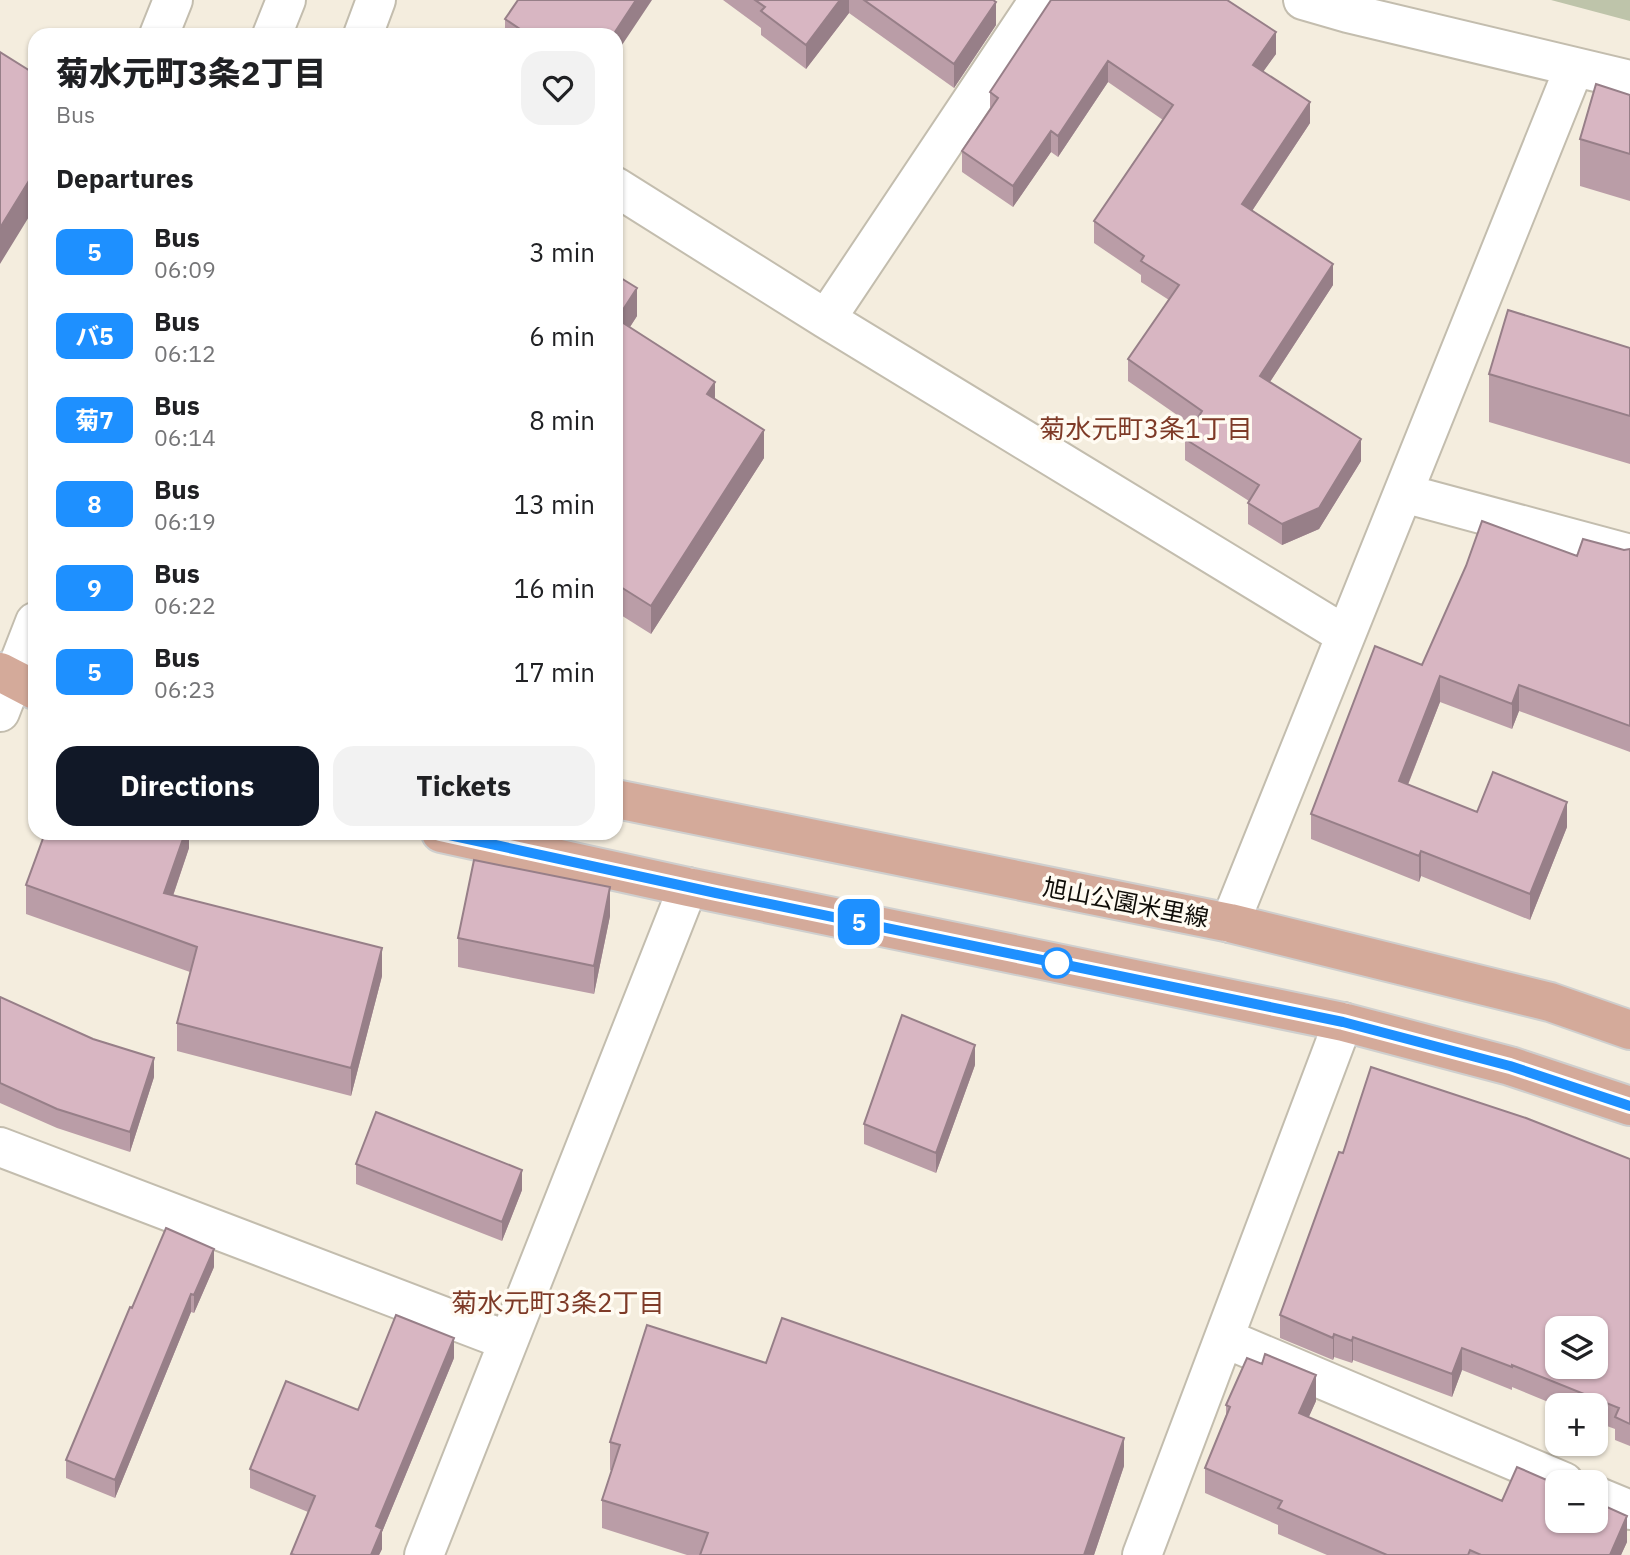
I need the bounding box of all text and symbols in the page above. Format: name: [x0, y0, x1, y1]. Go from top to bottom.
text: 菊水元町3条2丁目: [56, 51, 327, 94]
button: heart: [521, 51, 595, 125]
text: Bus: [56, 99, 95, 129]
text: Departures: [56, 161, 194, 195]
text: Bus: [154, 220, 200, 254]
text: 3 min: [529, 235, 595, 269]
text: 5: [87, 236, 102, 268]
text: 06:09: [154, 254, 216, 284]
text: Bus: [154, 304, 200, 338]
text: 6 min: [529, 319, 595, 353]
text: バ5: [75, 320, 114, 352]
text: 06:12: [154, 338, 216, 368]
text: Bus: [154, 388, 200, 422]
text: 8 min: [529, 403, 595, 437]
text: 菊7: [75, 404, 114, 436]
district label: 菊水元町3条1丁目: [1039, 411, 1253, 445]
text: 06:14: [154, 422, 216, 452]
text: Bus: [154, 472, 200, 506]
text: 13 min: [514, 487, 595, 521]
text: 8: [87, 488, 102, 520]
text: 06:19: [154, 506, 216, 536]
text: Bus: [154, 556, 200, 590]
text: 16 min: [514, 571, 595, 605]
text: 9: [87, 572, 102, 604]
text: 06:22: [154, 590, 216, 620]
text: Bus: [154, 640, 200, 674]
text: 17 min: [514, 655, 595, 689]
text: 5: [87, 656, 102, 688]
text: 06:23: [154, 674, 216, 704]
button: Directions: [56, 746, 319, 826]
button: Tickets: [333, 746, 595, 826]
street label: 旭山公園米里線: [1040, 870, 1212, 934]
line badge: 5: [836, 899, 882, 945]
text: 5: [852, 906, 866, 938]
unlabelled marker: [1042, 948, 1072, 978]
district label: 菊水元町3条2丁目: [451, 1285, 665, 1319]
map controls: [1545, 1316, 1608, 1533]
button: layers: [1545, 1316, 1608, 1379]
button: +: [1545, 1393, 1608, 1456]
button: −: [1545, 1470, 1608, 1533]

